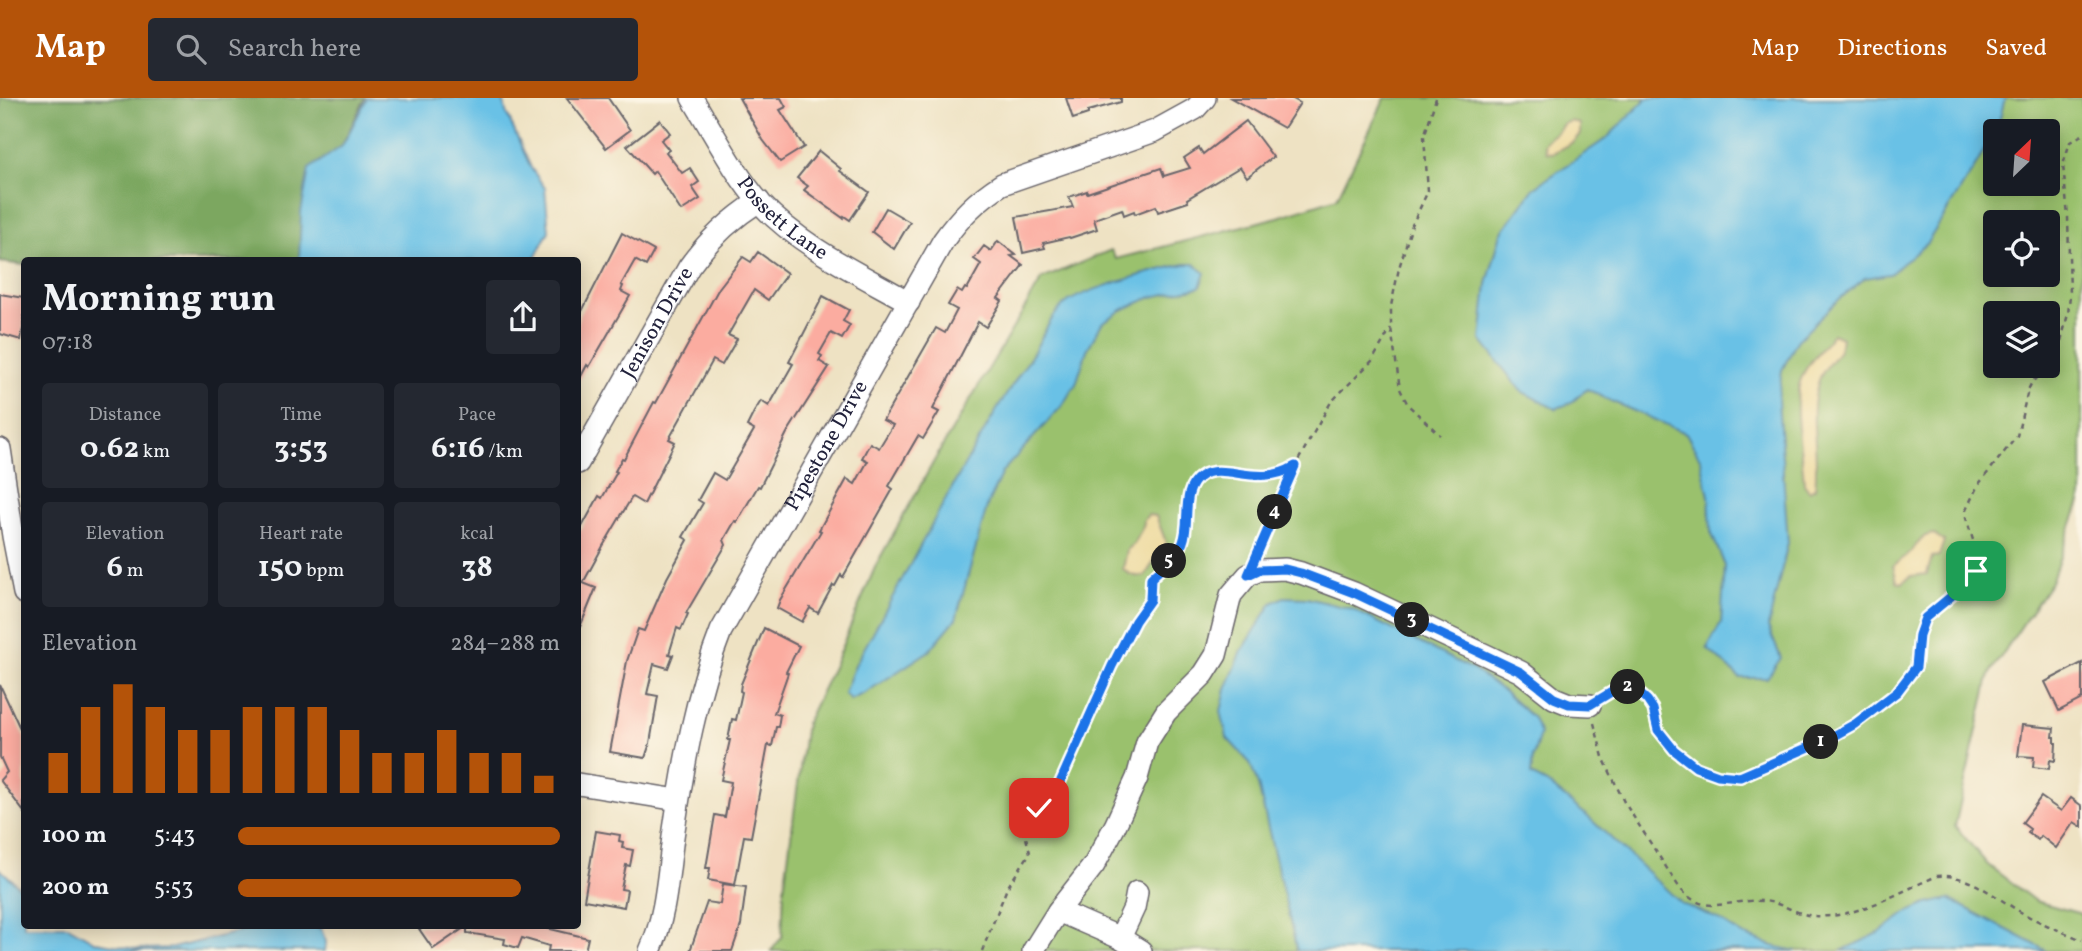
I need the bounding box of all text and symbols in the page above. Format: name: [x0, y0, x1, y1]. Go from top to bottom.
search box: [148, 18, 638, 81]
text: Map: [35, 26, 106, 72]
icon: search: [172, 30, 210, 68]
text: Search here: [228, 31, 361, 67]
text: Map: [1751, 32, 1799, 66]
text: Directions: [1837, 32, 1947, 66]
text: Saved: [1985, 32, 2047, 66]
north arrow: [1983, 119, 2060, 196]
map controls: [1983, 119, 2060, 378]
street label: Possett Lane: [730, 171, 833, 267]
button: locate: [1983, 210, 2060, 287]
street label: Jenison Drive: [614, 262, 701, 384]
text: Morning run: [42, 274, 276, 327]
button: share: [486, 280, 560, 354]
button: layers: [1983, 301, 2060, 378]
text: 07:18: [42, 327, 93, 359]
street label: Pipestone Drive: [778, 375, 875, 516]
text: Distance: [89, 402, 161, 428]
text: Time: [280, 402, 322, 428]
text: Pace: [458, 402, 496, 428]
text: 0.62: [80, 428, 139, 470]
text: 3:53: [274, 428, 328, 470]
text: 6:16: [431, 428, 485, 470]
text: km: [139, 439, 170, 465]
text: /km: [485, 439, 523, 465]
pin: 4: [1258, 494, 1292, 530]
text: 4: [1269, 498, 1280, 524]
text: Elevation: [86, 521, 164, 547]
text: Heart rate: [259, 521, 343, 547]
text: kcal: [460, 521, 494, 547]
pin: [1946, 541, 2006, 601]
pin: 5: [1152, 544, 1186, 578]
text: 6: [106, 547, 123, 589]
text: 150: [258, 547, 302, 589]
text: 38: [461, 547, 493, 589]
text: 5: [1164, 547, 1173, 573]
icon: arrive: [1957, 552, 1995, 590]
text: m: [123, 558, 144, 584]
text: bpm: [302, 558, 344, 584]
pin: 3: [1394, 602, 1430, 638]
text: 3: [1407, 606, 1416, 632]
text: Elevation: [42, 628, 138, 660]
text: 284–288 m: [450, 628, 560, 660]
pin: 2: [1610, 670, 1646, 704]
text: 2: [1623, 673, 1632, 699]
pin: 1: [1804, 724, 1839, 760]
text: 1: [1817, 728, 1824, 754]
pin: [1009, 778, 1069, 838]
icon: check: [1020, 789, 1058, 827]
text: 100 m: [42, 820, 107, 852]
text: 5:43: [154, 820, 195, 852]
text: 200 m: [42, 872, 109, 904]
text: 5:53: [154, 872, 193, 904]

